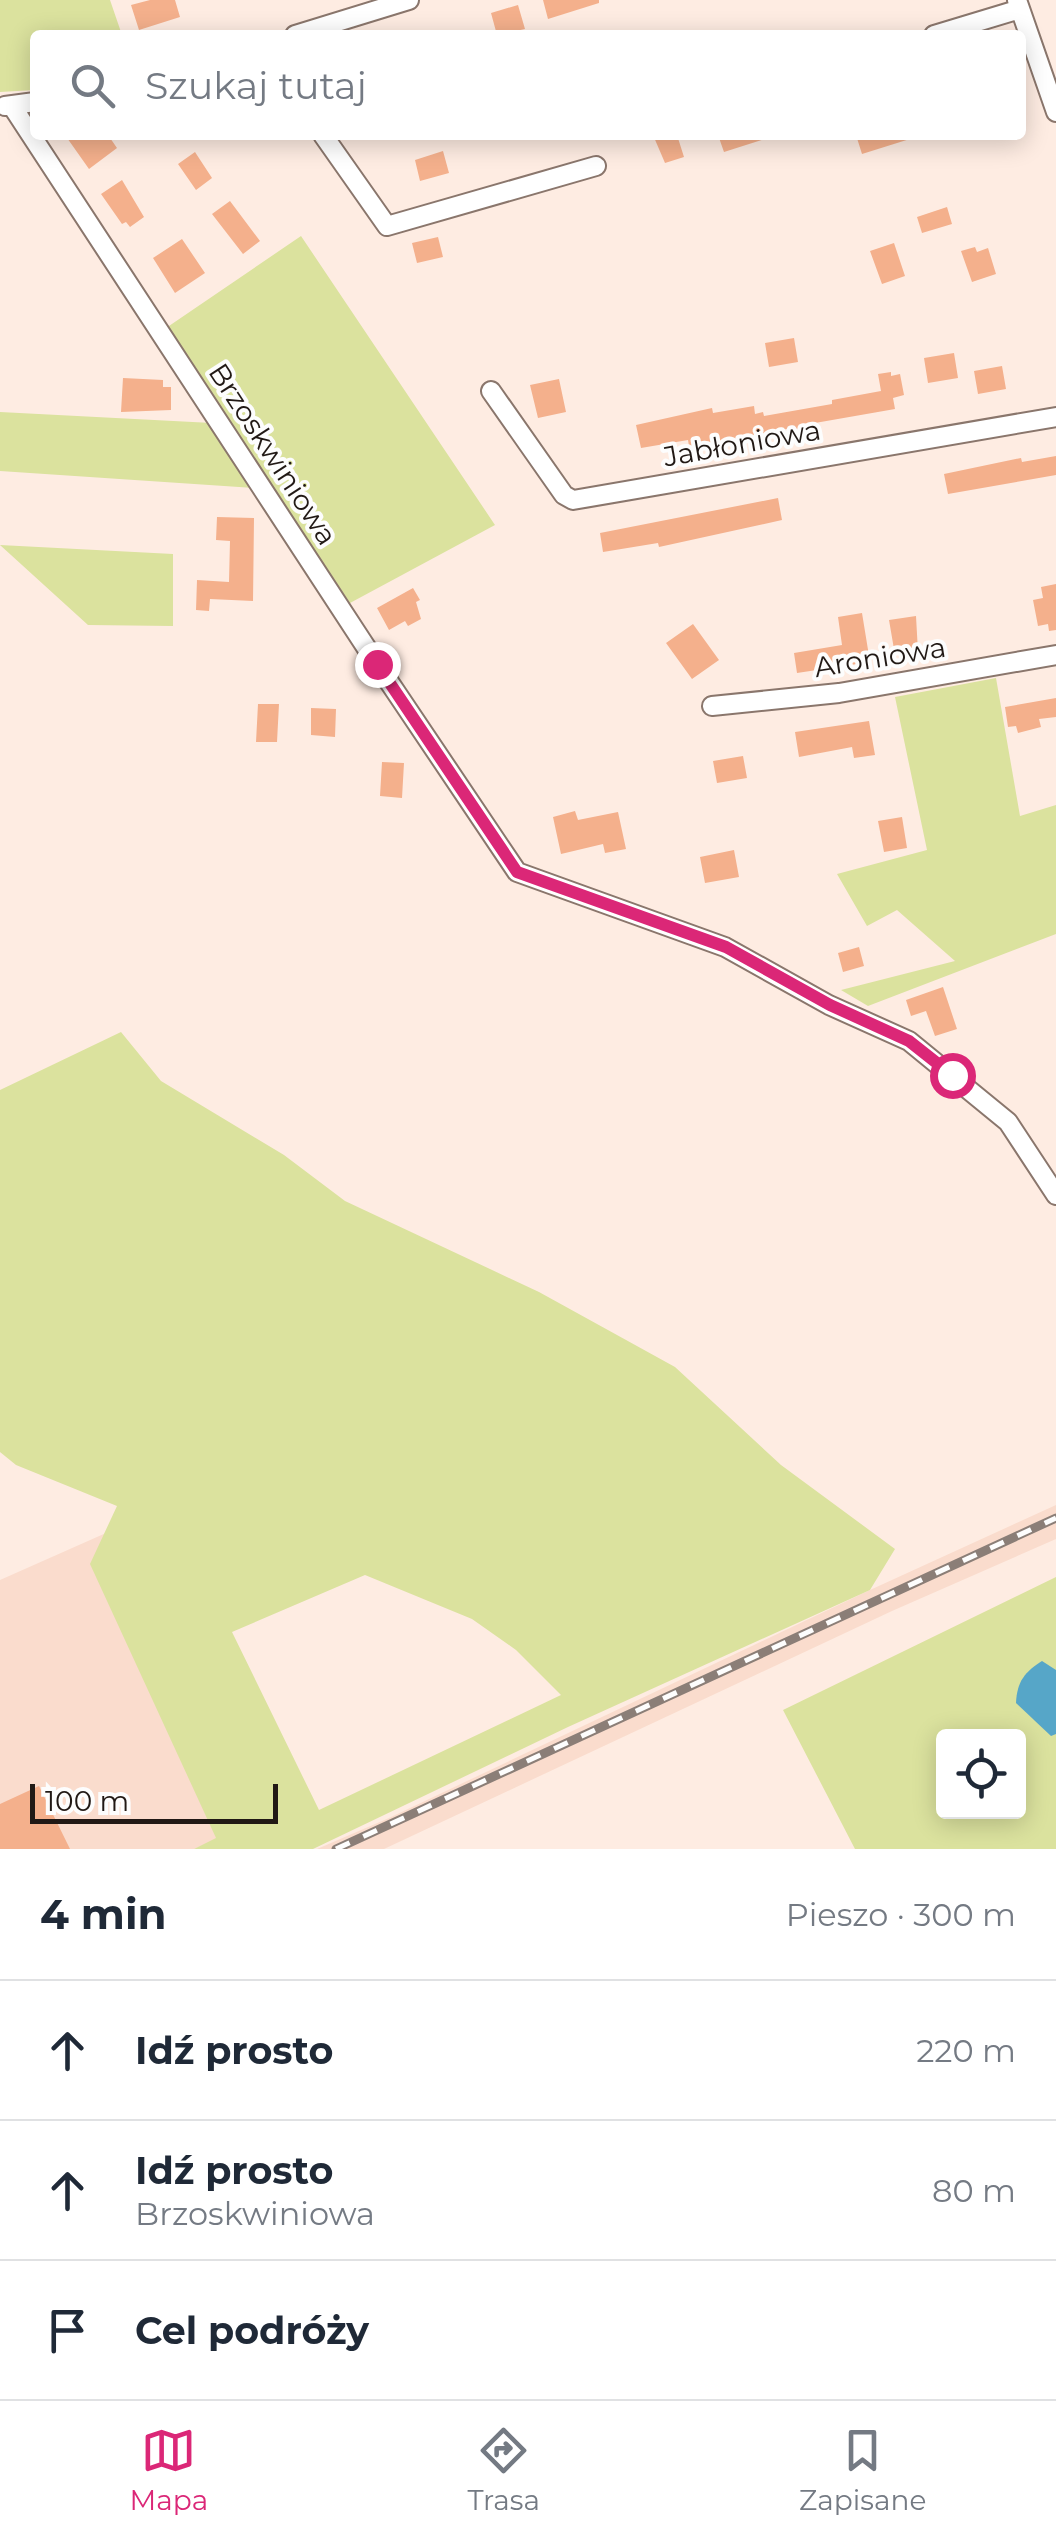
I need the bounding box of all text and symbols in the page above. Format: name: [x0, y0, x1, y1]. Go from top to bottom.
search box: [30, 30, 1026, 140]
icon: search: [65, 58, 120, 113]
text: Szukaj tutaj: [145, 62, 367, 109]
street label: Brzoskwiniowa: [202, 357, 344, 551]
street label: Jabłoniowa: [660, 412, 823, 474]
street label: Aroniowa: [812, 630, 948, 684]
route end: [355, 642, 401, 688]
route start: [930, 1053, 976, 1099]
map controls: [936, 1729, 1026, 1819]
button: locate: [936, 1729, 1026, 1819]
scale bar: [30, 1779, 278, 1824]
text: 100 m: [45, 1784, 129, 1818]
text: 4 min: [40, 1888, 167, 1940]
text: Pieszo · 300 m: [786, 1895, 1016, 1934]
icon: ahead: [40, 2023, 95, 2078]
text: Idź prosto: [135, 2027, 333, 2074]
text: 220 m: [916, 2031, 1016, 2070]
text: Idź prosto: [135, 2147, 333, 2194]
icon: ahead: [40, 2163, 95, 2218]
text: 80 m: [932, 2171, 1016, 2210]
text: Brzoskwiniowa: [135, 2194, 375, 2233]
icon: arrive: [40, 2303, 95, 2358]
text: Cel podróży: [135, 2307, 369, 2354]
tab: Mapa: [130, 2423, 208, 2517]
tab: Trasa: [467, 2423, 540, 2517]
tab: Zapisane: [799, 2423, 926, 2517]

